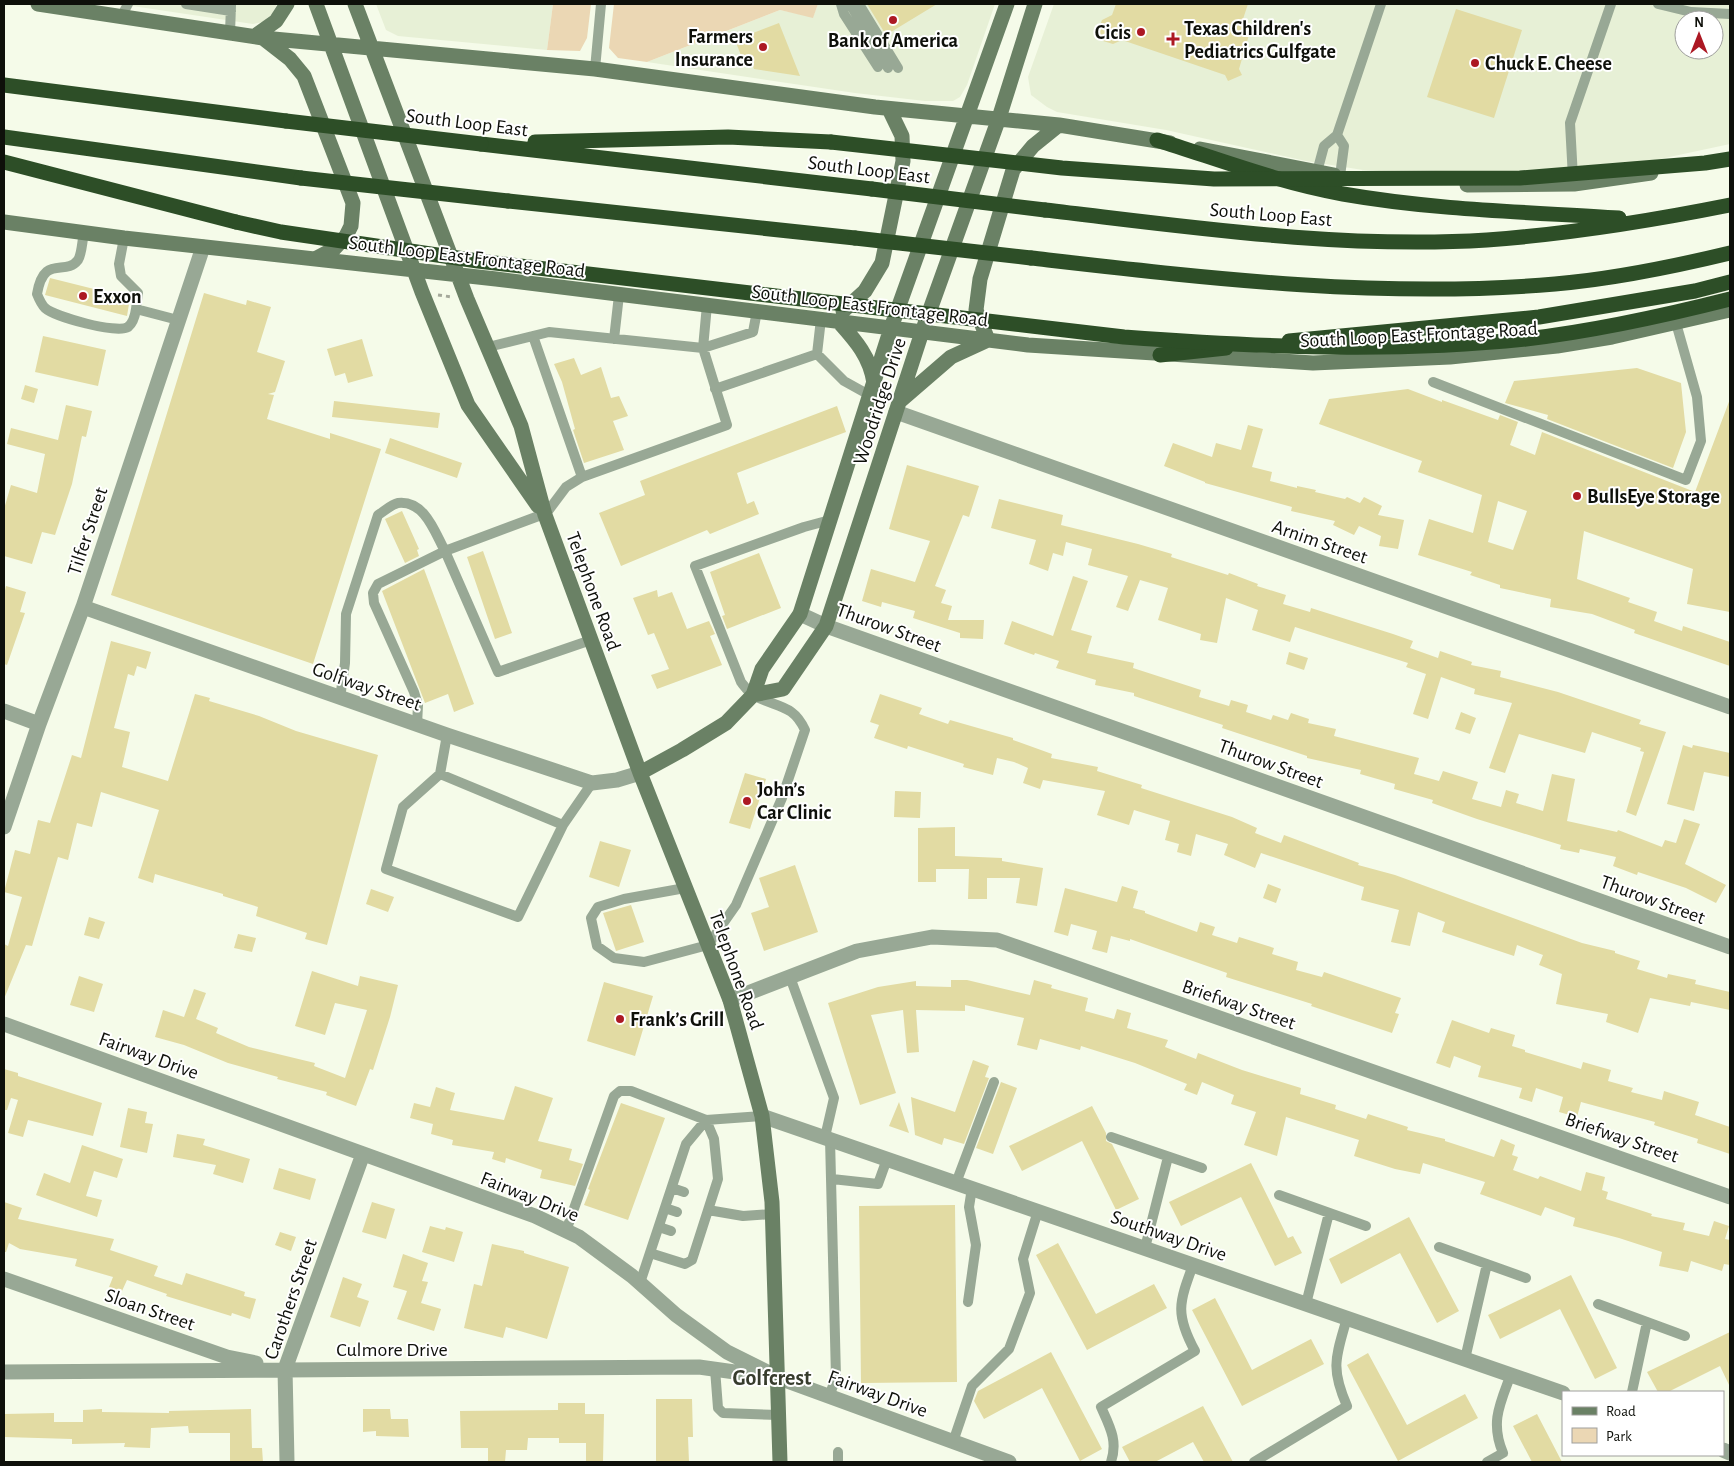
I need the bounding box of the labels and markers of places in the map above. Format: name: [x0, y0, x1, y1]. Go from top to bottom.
marker: Bank of America: [887, 14, 899, 26]
place label: Texas Children's Pediatrics Gulfgate: [1184, 19, 1336, 62]
place label: Cicis: [1095, 23, 1131, 43]
marker: Cicis: [1135, 26, 1147, 38]
place label: Farmers Insurance: [675, 27, 753, 70]
place label: Bank of America: [828, 31, 959, 51]
marker: Texas Children's Pediatrics Gulfgate: [1166, 32, 1180, 46]
marker: Farmers Insurance: [757, 41, 769, 53]
place label: Chuck E. Cheese: [1485, 54, 1612, 74]
marker: Chuck E. Cheese: [1469, 57, 1481, 69]
place label: Exxon: [93, 287, 142, 307]
marker: Exxon: [77, 290, 89, 302]
place label: BullsEye Storage: [1587, 487, 1720, 507]
marker: BullsEye Storage: [1571, 490, 1583, 502]
place label: John’s Car Clinic: [757, 780, 832, 823]
marker: John’s Car Clinic: [741, 795, 753, 807]
place label: Frank’s Grill: [630, 1010, 724, 1030]
marker: Frank’s Grill: [614, 1013, 626, 1025]

